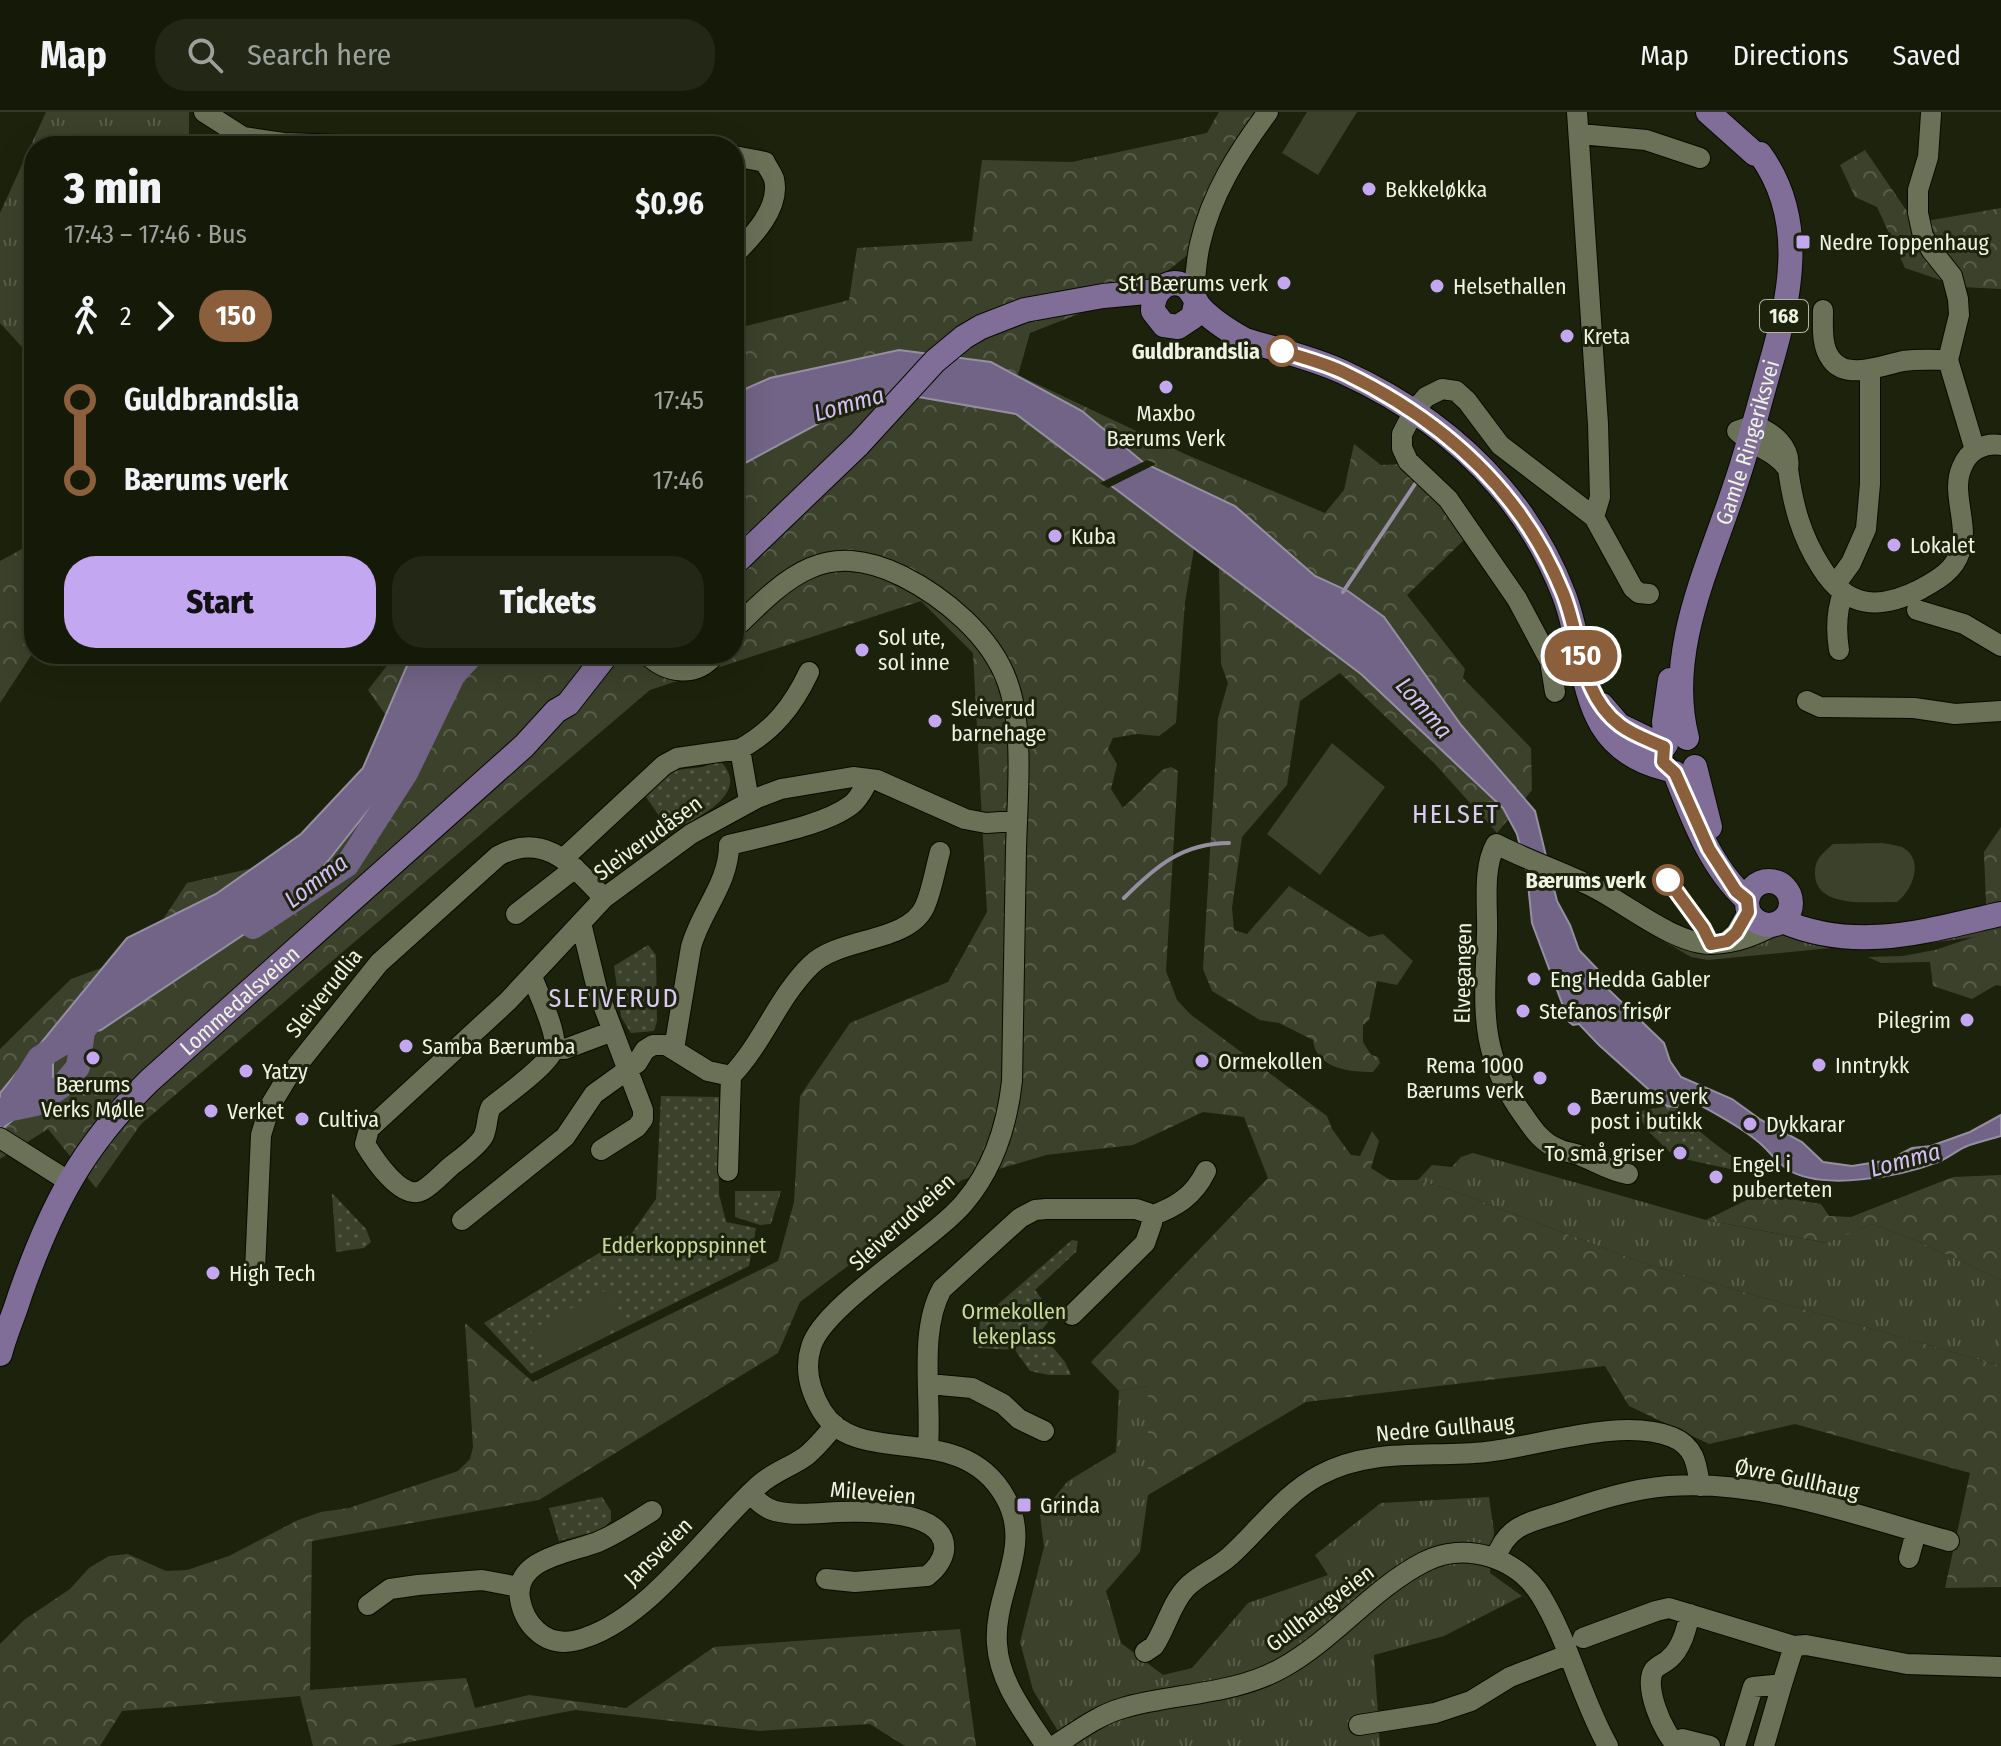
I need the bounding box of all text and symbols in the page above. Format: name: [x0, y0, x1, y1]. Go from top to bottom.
search box: [155, 19, 715, 91]
text: Map: [40, 32, 107, 78]
icon: search: [183, 33, 227, 77]
text: Search here: [247, 37, 391, 73]
text: Map: [1640, 39, 1689, 72]
text: Directions: [1733, 39, 1849, 72]
text: Saved: [1893, 39, 1961, 72]
text: 3 min: [64, 162, 162, 215]
place label: Bekkeløkka: [1385, 176, 1487, 203]
marker: Bekkeløkka: [1360, 180, 1378, 198]
text: $0.96: [635, 186, 704, 222]
text: 17:43 – 17:46 · Bus: [64, 219, 247, 250]
place label: Nedre Toppenhaug: [1819, 229, 1989, 256]
marker: Nedre Toppenhaug: [1794, 233, 1812, 251]
place label: St1 Bærums verk: [1118, 270, 1269, 297]
place label: Helsethallen: [1453, 273, 1567, 300]
marker: St1 Bærums verk: [1275, 274, 1293, 292]
marker: Helsethallen: [1428, 277, 1446, 295]
icon: walk: [64, 294, 108, 338]
icon: forward: [143, 294, 187, 338]
text: 150: [215, 299, 256, 332]
road number: 168: [1760, 300, 1808, 332]
text: 2: [120, 301, 131, 332]
place label: Kreta: [1583, 323, 1630, 350]
marker: Kreta: [1558, 327, 1576, 345]
marker: Guldbrandslia: [1267, 336, 1297, 366]
place label: Guldbrandslia: [1132, 338, 1260, 365]
street label: Gamle Ringeriksvei: [1709, 357, 1785, 528]
marker: Maxbo Bærums Verk: [1157, 378, 1175, 396]
water label: Lomma: [811, 381, 887, 427]
text: Guldbrandslia: [124, 382, 299, 418]
text: 17:45: [654, 385, 704, 416]
place label: Maxbo Bærums Verk: [1106, 400, 1226, 452]
text: Bærums verk: [124, 462, 288, 498]
text: 17:46: [652, 465, 704, 496]
place label: Kuba: [1071, 523, 1116, 550]
marker: Kuba: [1046, 527, 1064, 545]
place label: Lokalet: [1910, 532, 1976, 559]
marker: Lokalet: [1885, 536, 1903, 554]
button: Start: [64, 556, 376, 648]
button: Tickets: [392, 556, 704, 648]
place label: Sol ute, sol inne: [878, 624, 950, 676]
line badge: 150: [1535, 630, 1627, 682]
text: 150: [1561, 639, 1601, 672]
marker: Sol ute, sol inne: [853, 641, 871, 659]
water label: Lomma: [1390, 672, 1458, 744]
place label: Sleiverud barnehage: [951, 695, 1046, 747]
marker: Sleiverud barnehage: [926, 712, 944, 730]
street label: Sleiverudåsen: [589, 790, 707, 886]
district label: HELSET: [1412, 799, 1500, 830]
water label: Lomma: [279, 848, 353, 914]
marker: Bærums verk: [1653, 865, 1683, 895]
place label: Bærums verk: [1526, 867, 1647, 894]
street label: Elvegangen: [1449, 922, 1477, 1024]
street label: Lommedalsveien: [174, 940, 305, 1061]
street label: Sleiverudlia: [280, 943, 368, 1043]
place label: Eng Hedda Gabler: [1550, 966, 1711, 993]
marker: Eng Hedda Gabler: [1525, 970, 1543, 988]
district label: SLEIVERUD: [548, 983, 680, 1014]
place label: Stefanos frisør: [1539, 998, 1671, 1025]
marker: Stefanos frisør: [1514, 1002, 1532, 1020]
place label: Pilegrim: [1877, 1007, 1951, 1034]
marker: Pilegrim: [1958, 1011, 1976, 1029]
place label: Samba Bærumba: [422, 1033, 575, 1060]
marker: Samba Bærumba: [397, 1037, 415, 1055]
place label: Ormekollen: [1218, 1048, 1323, 1075]
marker: Bærums Verks Mølle: [84, 1049, 102, 1067]
marker: Ormekollen: [1193, 1052, 1211, 1070]
place label: Rema 1000 Bærums verk: [1406, 1052, 1525, 1104]
place label: Inntrykk: [1835, 1052, 1910, 1079]
marker: Inntrykk: [1810, 1056, 1828, 1074]
place label: Yatzy: [262, 1058, 308, 1085]
marker: Yatzy: [237, 1062, 255, 1080]
marker: Rema 1000 Bærums verk: [1531, 1069, 1549, 1087]
place label: Bærums Verks Mølle: [41, 1071, 145, 1123]
place label: Bærums verk post i butikk: [1590, 1083, 1709, 1135]
place label: Verket: [227, 1098, 285, 1125]
marker: Bærums verk post i butikk: [1565, 1100, 1583, 1118]
marker: Verket: [202, 1102, 220, 1120]
place label: Cultiva: [318, 1106, 379, 1133]
marker: Cultiva: [293, 1110, 311, 1128]
place label: Dykkarar: [1766, 1111, 1845, 1138]
marker: Dykkarar: [1741, 1115, 1759, 1133]
water label: Lomma: [1867, 1137, 1943, 1183]
place label: To små griser: [1545, 1140, 1664, 1167]
marker: To små griser: [1671, 1144, 1689, 1162]
place label: Engel i puberteten: [1732, 1151, 1833, 1203]
street label: Sleiverudveien: [843, 1167, 961, 1277]
marker: Engel i puberteten: [1707, 1168, 1725, 1186]
park label: Edderkoppspinnet: [602, 1232, 767, 1259]
place label: High Tech: [229, 1260, 316, 1287]
marker: High Tech: [204, 1264, 222, 1282]
park label: Ormekollen lekeplass: [962, 1298, 1066, 1350]
street label: Nedre Gullhaug: [1375, 1408, 1516, 1448]
street label: Øvre Gullhaug: [1732, 1453, 1862, 1506]
street label: Mileveien: [829, 1476, 917, 1510]
place label: Grinda: [1040, 1492, 1100, 1519]
marker: Grinda: [1015, 1496, 1033, 1514]
street label: Jansveien: [618, 1512, 698, 1592]
street label: Gullhaugveien: [1261, 1559, 1379, 1657]

